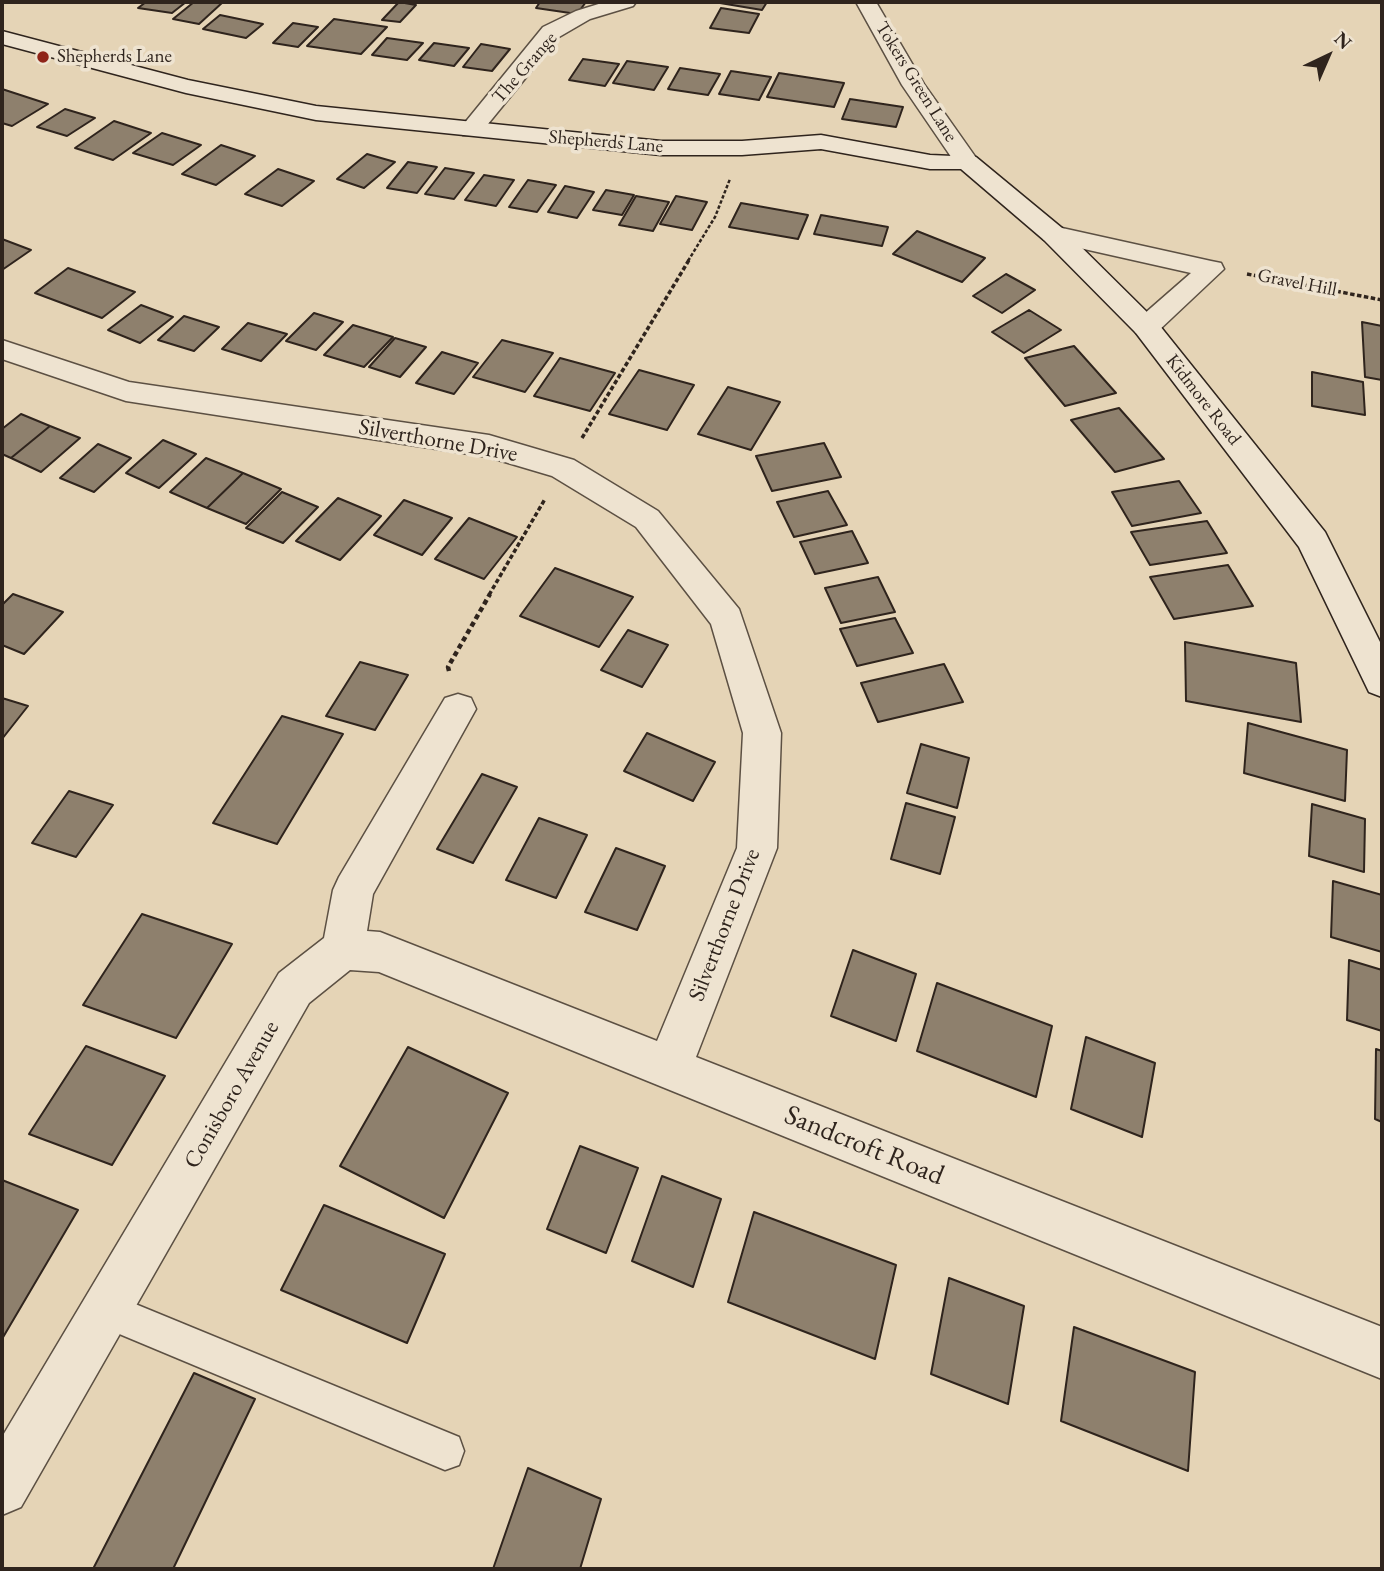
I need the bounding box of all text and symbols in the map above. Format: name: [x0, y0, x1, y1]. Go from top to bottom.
street label: Tokers Green Lane: [870, 18, 962, 146]
north arrow: [1293, 21, 1363, 91]
text: N: [1329, 26, 1357, 55]
street label: The Grange: [488, 28, 562, 108]
place label: Shepherds Lane: [57, 46, 172, 68]
marker: Shepherds Lane: [35, 49, 51, 65]
street label: Shepherds Lane: [548, 126, 664, 158]
street label: Gravel Hill: [1255, 264, 1339, 302]
street label: Kidmore Road: [1161, 350, 1245, 450]
street label: Silverthorne Drive: [356, 413, 520, 469]
street label: Silverthorne Drive: [683, 845, 767, 1005]
street label: Conisboro Avenue: [179, 1016, 285, 1174]
street label: Sandcroft Road: [779, 1099, 949, 1193]

